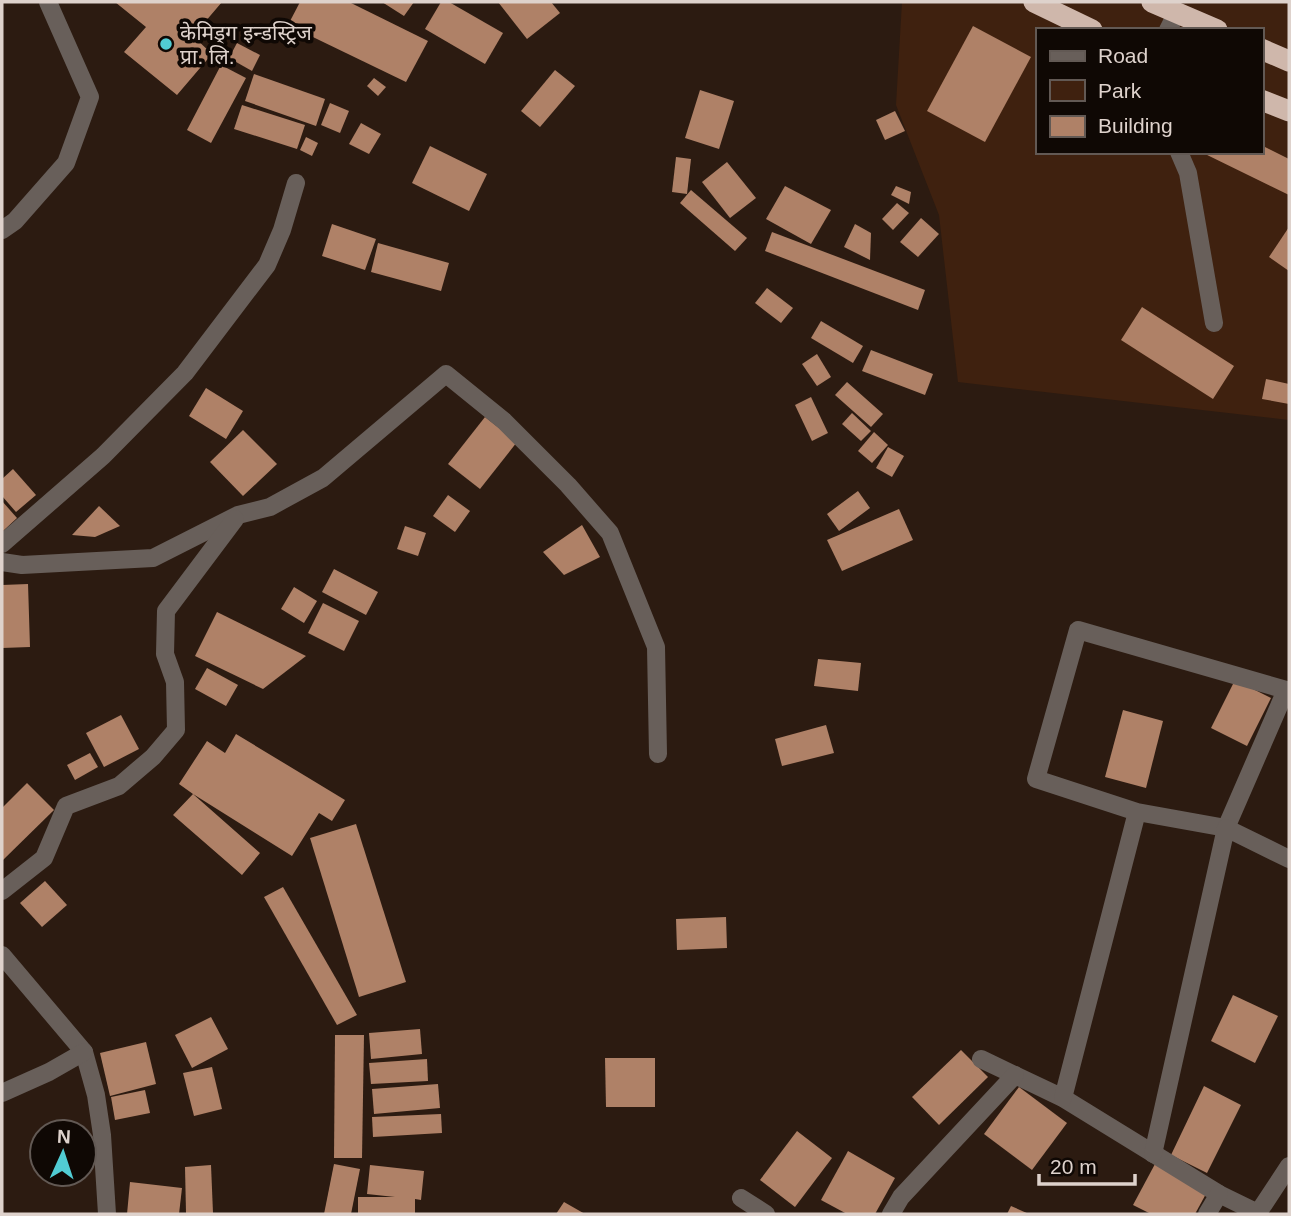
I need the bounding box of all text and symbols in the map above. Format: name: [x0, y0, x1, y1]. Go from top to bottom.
place label: केमिड्रग इन्डस्ट्रिज प्रा. लि.: [180, 21, 312, 68]
legend: [1036, 28, 1263, 154]
marker: केमिड्रग इन्डस्ट्रिज प्रा. लि.: [158, 36, 174, 52]
text: Road: [1098, 44, 1148, 67]
text: Park: [1098, 79, 1142, 102]
text: Building: [1098, 114, 1173, 137]
north arrow: [28, 1118, 98, 1188]
text: N: [56, 1126, 71, 1147]
scale bar: [1039, 1142, 1135, 1186]
text: 20 m: [1050, 1155, 1097, 1178]

